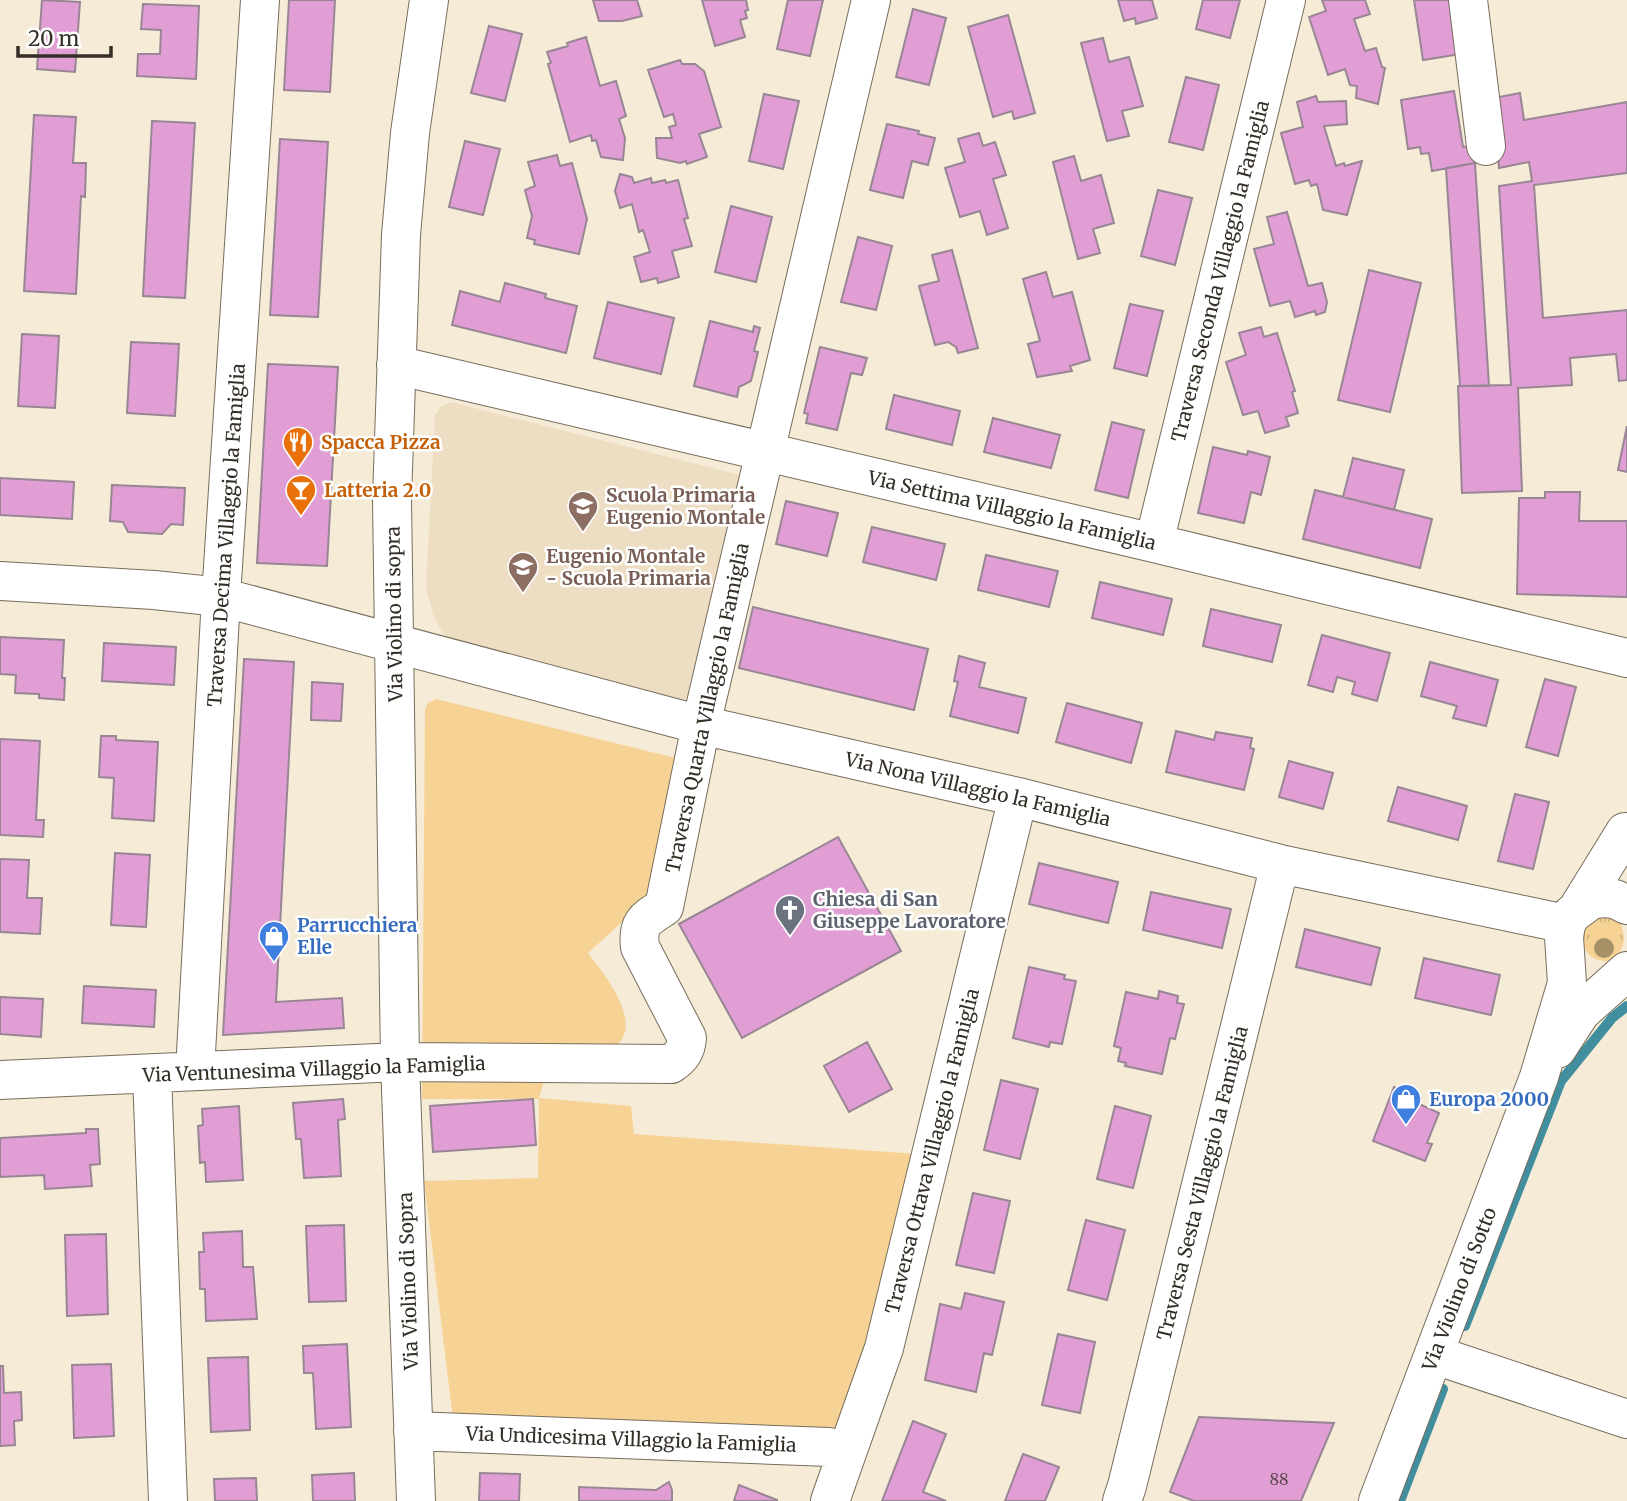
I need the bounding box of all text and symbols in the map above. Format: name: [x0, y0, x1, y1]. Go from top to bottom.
scale bar: [18, 14, 110, 58]
text: 20 m: [28, 25, 80, 52]
street label: Traversa Seconda Villaggio la Famiglia: [1166, 98, 1274, 444]
street label: Traversa Decima Villaggio la Famiglia: [202, 362, 250, 708]
restaurant icon: Spacca Pizza: [281, 425, 315, 469]
place label: Spacca Pizza: [321, 430, 441, 454]
street label: Via Settima Villaggio la Famiglia: [865, 465, 1158, 555]
bar icon: Latteria 2.0: [284, 473, 318, 517]
place label: Latteria 2.0: [324, 478, 431, 502]
place label: Scuola Primaria Eugenio Montale: [606, 483, 765, 529]
school or university icon: Scuola Primaria Eugenio Montale: [566, 489, 600, 533]
street label: Via Violino di sopra: [380, 526, 408, 703]
street label: Traversa Quarta Villaggio la Famiglia: [660, 541, 754, 875]
place label: Eugenio Montale - Scuola Primaria: [546, 544, 711, 590]
school or university icon: Eugenio Montale - Scuola Primaria: [506, 550, 540, 594]
street label: Via Nona Villaggio la Famiglia: [842, 747, 1113, 831]
place label: Chiesa di San Giuseppe Lavoratore: [813, 887, 1006, 933]
church icon: Chiesa di San Giuseppe Lavoratore: [773, 893, 807, 937]
place label: Parrucchiera Elle: [297, 913, 418, 959]
shop icon: Parrucchiera Elle: [257, 919, 291, 963]
street label: Traversa Ottava Villaggio la Famiglia: [880, 986, 984, 1316]
street label: Traversa Sesta Villaggio la Famiglia: [1151, 1023, 1253, 1343]
street label: Via Ventunesima Villaggio la Famiglia: [141, 1051, 486, 1087]
shop icon: Europa 2000: [1389, 1082, 1423, 1126]
place label: Europa 2000: [1429, 1087, 1549, 1111]
street label: Via Violino di Sopra: [393, 1192, 423, 1371]
street label: Via Violino di Sotto: [1416, 1204, 1501, 1375]
street label: Via Undicesima Villaggio la Famiglia: [464, 1421, 797, 1457]
house number: 88: [1269, 1469, 1289, 1489]

